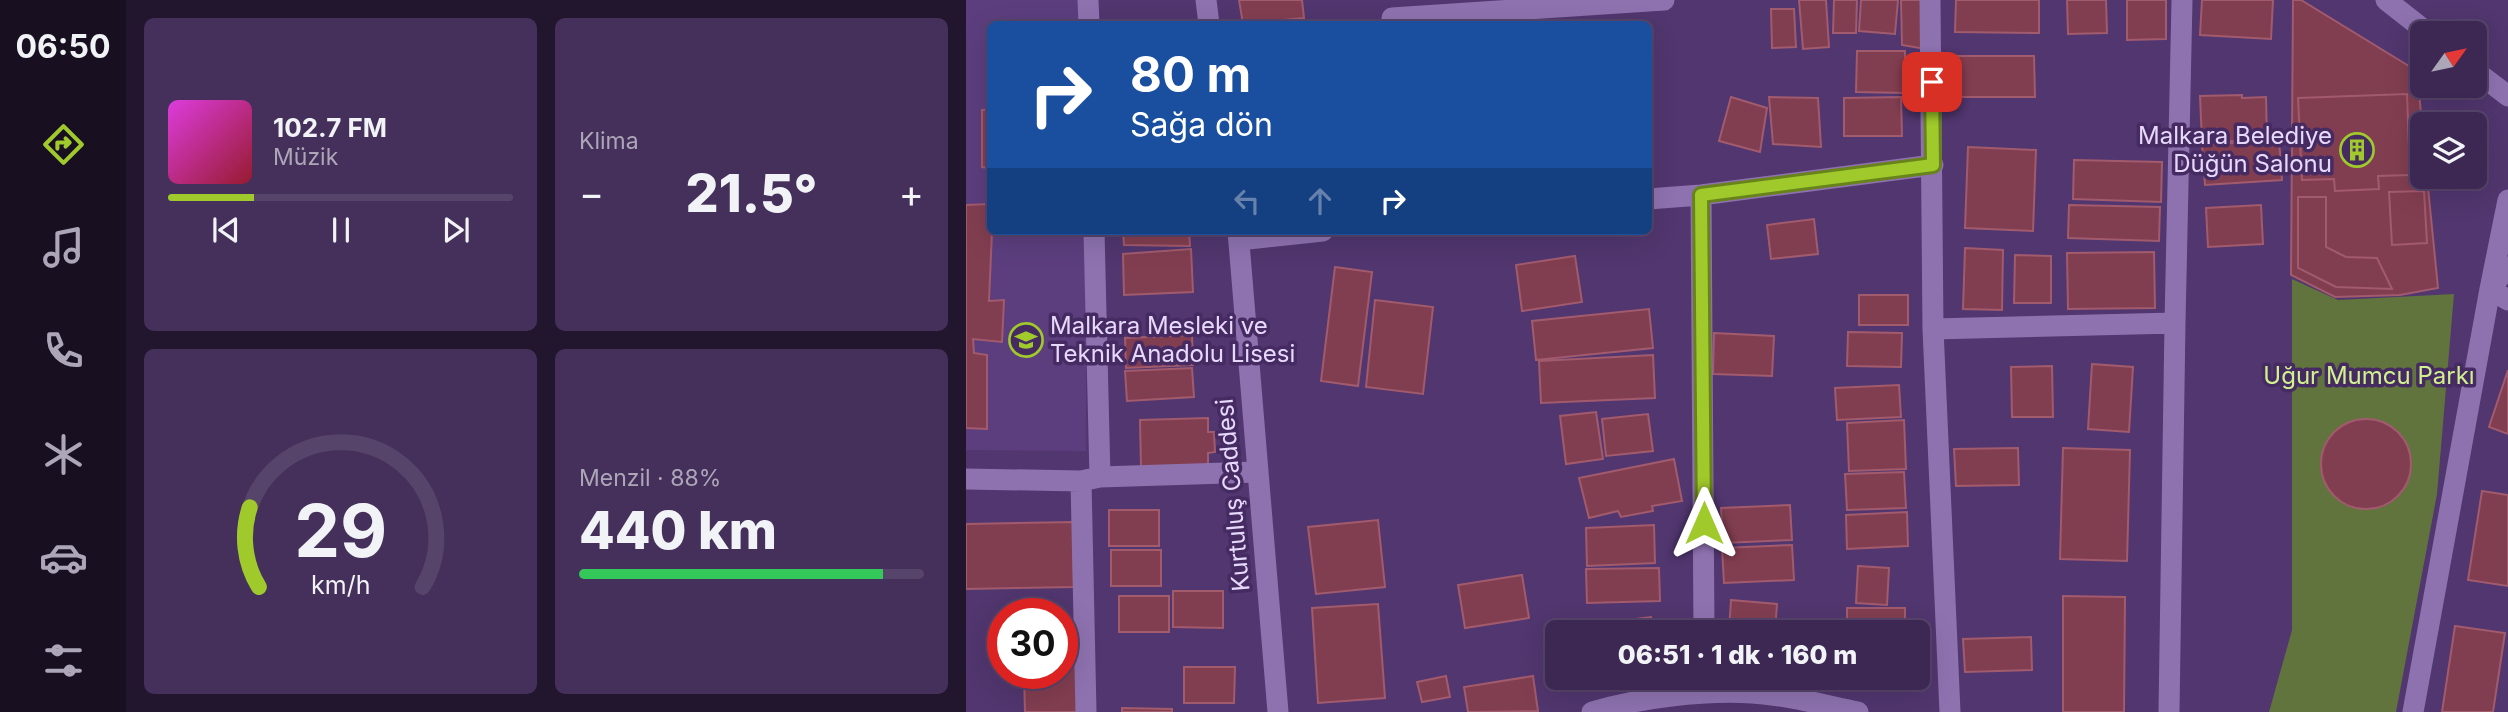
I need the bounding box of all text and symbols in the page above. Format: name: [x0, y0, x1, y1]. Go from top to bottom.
north arrow: [2410, 21, 2487, 98]
map controls: [2410, 21, 2487, 189]
text: 06:50: [15, 27, 111, 66]
text: 80 m: [1130, 45, 1251, 104]
icon: right: [1015, 49, 1106, 140]
pin: [1902, 52, 1962, 112]
icon: arrive: [1913, 63, 1951, 101]
text: Sağa dön: [1130, 105, 1273, 144]
text: 102.7 FM: [273, 112, 387, 143]
button: layers: [2410, 112, 2487, 189]
icon: directions: [39, 120, 88, 169]
place label: Malkara Belediye Düğün Salonu: [2138, 121, 2332, 178]
text: Klima: [579, 127, 639, 155]
building icon: Malkara Belediye Düğün Salonu: [2338, 131, 2376, 169]
text: Müzik: [273, 143, 338, 171]
text: 21.5°: [686, 162, 817, 225]
text: −: [579, 170, 604, 216]
text: +: [899, 170, 924, 216]
icon: left: [1228, 182, 1266, 220]
icon: ahead: [1301, 182, 1339, 220]
icon: right: [1374, 182, 1412, 220]
icon: previous: [207, 211, 245, 249]
icon: pause: [322, 211, 360, 249]
icon: next: [437, 211, 475, 249]
icon: music: [39, 223, 88, 272]
place label: Malkara Mesleki ve Teknik Anadolu Lisesi: [1050, 311, 1295, 368]
school or university icon: Malkara Mesleki ve Teknik Anadolu Lisesi: [1007, 321, 1045, 359]
icon: phone: [39, 326, 88, 375]
park label: Uğur Mumcu Parkı: [2263, 361, 2475, 390]
street label: Kurtuluş Caddesi: [1210, 398, 1255, 593]
icon: climate: [39, 430, 88, 479]
text: Menzil · 88%: [579, 464, 721, 492]
position arrow: [1667, 486, 1741, 560]
text: 29: [294, 487, 387, 576]
text: 440 km: [579, 499, 777, 562]
icon: car: [39, 533, 88, 582]
text: km/h: [311, 570, 370, 600]
speed limit sign: 30: [987, 598, 1078, 689]
icon: filters: [39, 636, 88, 685]
text: 06:51 · 1 dk · 160 m: [1618, 639, 1857, 670]

